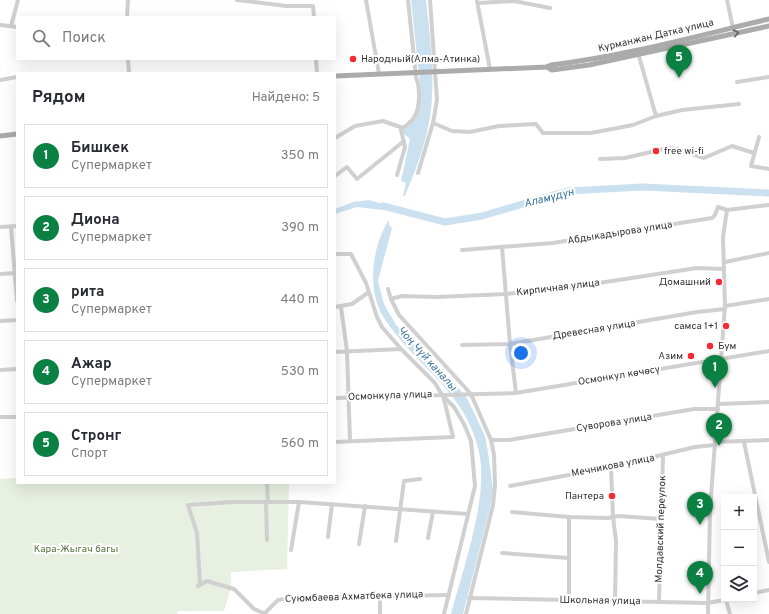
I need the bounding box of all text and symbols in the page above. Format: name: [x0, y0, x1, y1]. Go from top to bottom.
search box: [16, 16, 336, 60]
street label: Курманжан Датка улица: [597, 16, 715, 56]
icon: search: [30, 27, 52, 49]
text: Поиск: [62, 29, 106, 48]
one-way arrow: [733, 29, 739, 38]
pin: 5: [666, 45, 692, 78]
place label: Народный(Алма-Атинка): [361, 53, 480, 66]
marker: Народный(Алма-Атинка): [348, 54, 358, 64]
text: Рядом: [32, 87, 85, 109]
text: Найдено: 5: [252, 90, 320, 106]
text: Бишкек: [71, 139, 129, 158]
place label: free wi-fi: [664, 145, 704, 158]
marker: free wi-fi: [651, 146, 661, 156]
text: 1: [43, 148, 49, 164]
text: 350 m: [281, 148, 319, 164]
text: Супермаркет: [71, 158, 152, 174]
water label: Аламүдүн: [523, 185, 576, 211]
text: Диона: [71, 211, 120, 230]
street label: Абдыкадырова улица: [567, 218, 673, 248]
text: 2: [42, 220, 50, 236]
text: 390 m: [281, 220, 319, 236]
text: Супермаркет: [71, 230, 152, 246]
street label: Кирпичная улица: [516, 276, 600, 300]
place label: Домашний: [659, 276, 711, 289]
marker: Домашний: [714, 277, 724, 287]
text: рита: [71, 283, 104, 302]
text: 3: [42, 292, 50, 308]
text: 440 m: [280, 292, 319, 308]
text: Супермаркет: [71, 302, 152, 318]
street label: Древесная улица: [552, 317, 636, 343]
place label: самса 1+1: [674, 320, 718, 333]
marker: самса 1+1: [721, 321, 731, 331]
water label: Чоң Чүй каналы: [394, 324, 460, 395]
place label: Бум: [718, 340, 736, 353]
marker: Бум: [705, 341, 715, 351]
your location: [511, 343, 531, 363]
place label: Азим: [658, 350, 683, 363]
marker: Азим: [686, 351, 696, 361]
text: Ажар: [71, 355, 112, 374]
pin: 1: [702, 355, 728, 388]
street label: Осмонкул көчөсү: [577, 363, 661, 389]
text: 4: [42, 364, 50, 380]
text: 530 m: [281, 364, 319, 380]
text: Супермаркет: [71, 374, 152, 390]
street label: Осмонкула улица: [348, 388, 432, 404]
street label: Суворова улица: [575, 411, 653, 435]
pin: 2: [706, 413, 732, 446]
text: Стронг: [71, 427, 121, 446]
text: 5: [42, 436, 50, 452]
text: 560 m: [281, 436, 319, 452]
text: Спорт: [71, 446, 108, 462]
street label: Мечникова улица: [570, 452, 656, 480]
street label: Молдавский переулок: [653, 475, 669, 583]
place label: Пантера: [565, 490, 604, 503]
marker: Пантера: [607, 491, 617, 501]
pin: 3: [687, 492, 713, 525]
map controls: [721, 494, 757, 602]
button: +: [721, 494, 757, 530]
button: −: [721, 530, 757, 566]
park label: Кара-Жыгач багы: [34, 543, 118, 556]
pin: 4: [687, 561, 713, 594]
button: layers: [721, 566, 757, 602]
street label: Суюмбаева Ахматбека улица: [285, 588, 423, 606]
street label: Школьная улица: [559, 594, 641, 608]

